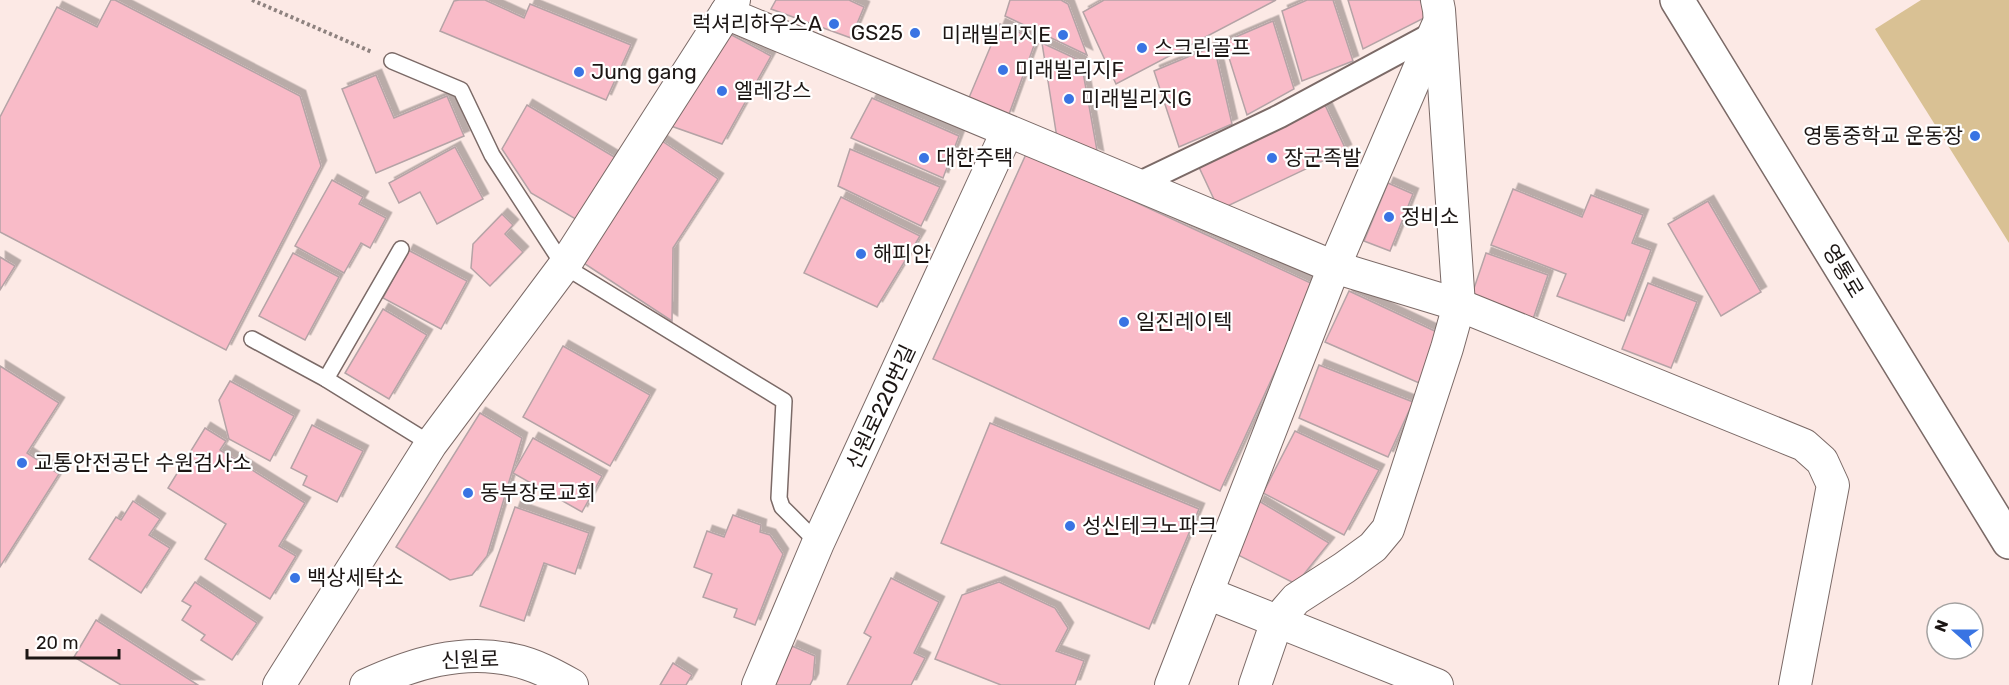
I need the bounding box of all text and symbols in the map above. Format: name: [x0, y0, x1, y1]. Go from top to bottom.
place label: 럭셔리하우스A: [692, 11, 822, 36]
marker: 럭셔리하우스A: [827, 17, 841, 31]
place label: GS25: [851, 20, 903, 45]
place label: 미래빌리지E: [942, 22, 1051, 47]
marker: GS25: [908, 26, 922, 40]
marker: 미래빌리지E: [1056, 28, 1070, 42]
place label: 스크린골프: [1154, 35, 1251, 60]
marker: 스크린골프: [1135, 41, 1149, 55]
place label: 미래빌리지F: [1015, 57, 1124, 82]
place label: Jung gang: [591, 59, 697, 84]
marker: 미래빌리지F: [996, 63, 1010, 77]
marker: Jung gang: [572, 65, 586, 79]
place label: 엘레강스: [734, 78, 811, 103]
marker: 엘레강스: [715, 84, 729, 98]
place label: 미래빌리지G: [1081, 86, 1192, 111]
marker: 미래빌리지G: [1062, 92, 1076, 106]
place label: 영통중학교 운동장: [1803, 123, 1963, 148]
marker: 영통중학교 운동장: [1968, 129, 1982, 143]
place label: 대한주택: [936, 145, 1013, 170]
place label: 장군족발: [1284, 145, 1361, 170]
marker: 대한주택: [917, 151, 931, 165]
marker: 장군족발: [1265, 151, 1279, 165]
place label: 정비소: [1401, 204, 1459, 229]
marker: 정비소: [1382, 210, 1396, 224]
street label: 영통로: [1818, 239, 1869, 302]
place label: 해피안: [873, 241, 931, 266]
marker: 해피안: [854, 247, 868, 261]
place label: 일진레이텍: [1136, 309, 1233, 334]
marker: 일진레이텍: [1117, 315, 1131, 329]
street label: 신원로220번길: [841, 341, 920, 473]
place label: 교통안전공단 수원검사소: [34, 450, 252, 475]
marker: 교통안전공단 수원검사소: [15, 456, 29, 470]
place label: 동부장로교회: [480, 480, 596, 505]
marker: 동부장로교회: [461, 486, 475, 500]
place label: 성신테크노파크: [1082, 513, 1217, 538]
marker: 성신테크노파크: [1063, 519, 1077, 533]
place label: 백상세탁소: [307, 565, 404, 590]
marker: 백상세탁소: [288, 571, 302, 585]
north arrow: [1925, 601, 1985, 661]
text: N: [1931, 617, 1952, 635]
scale bar: [27, 622, 118, 660]
text: 20 m: [36, 632, 78, 654]
street label: 신원로: [441, 646, 499, 673]

